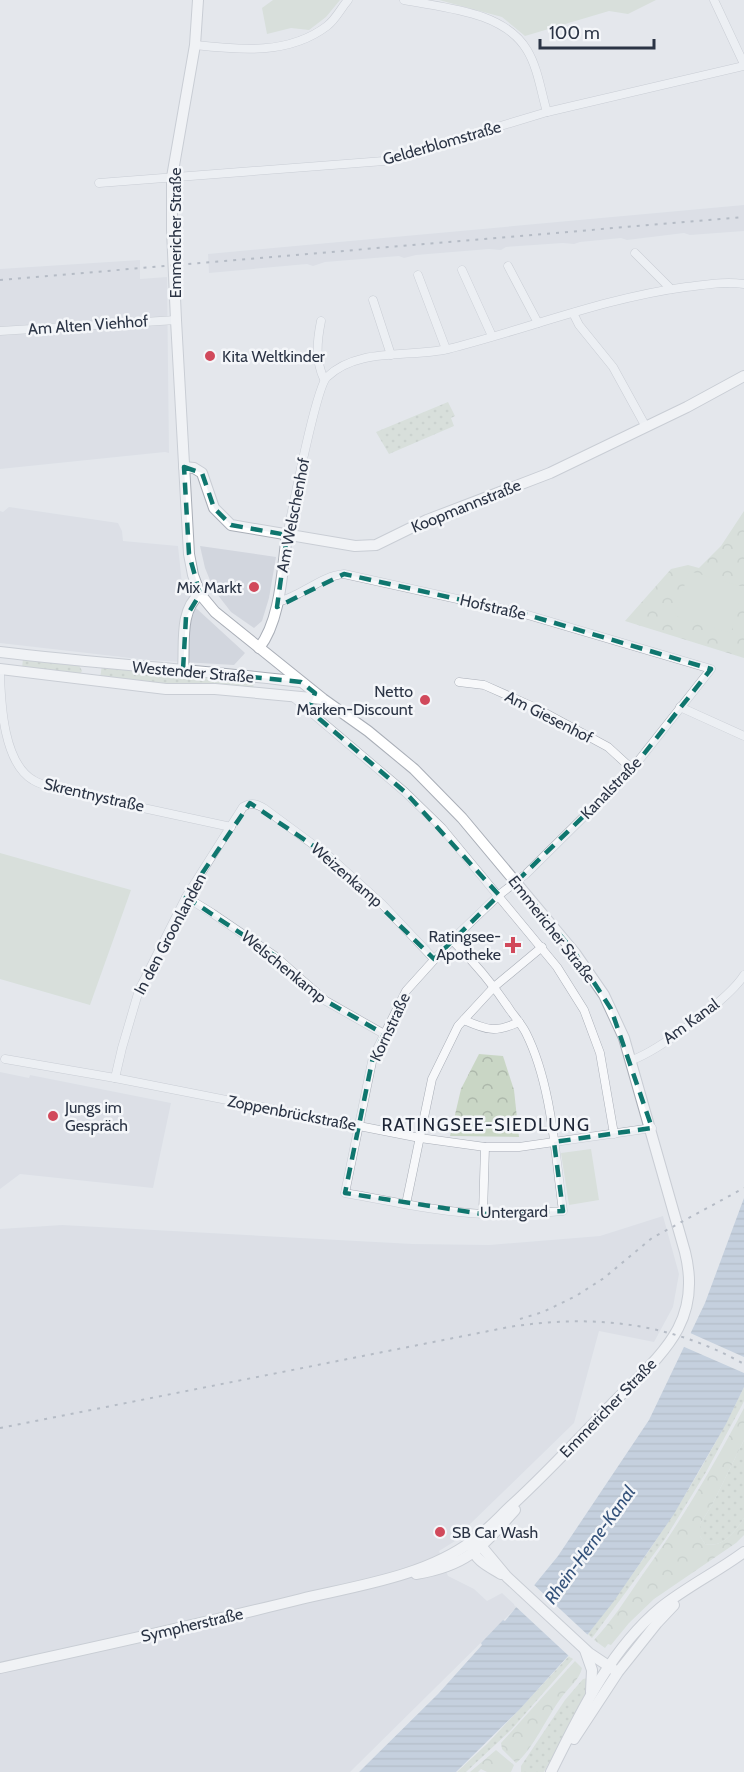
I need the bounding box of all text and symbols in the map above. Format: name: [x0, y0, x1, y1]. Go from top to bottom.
scale bar: [540, 12, 654, 50]
text: 100 m: [549, 22, 600, 44]
street label: Gelderblomstraße: [381, 117, 503, 169]
street label: Emmericher Straße: [166, 168, 185, 298]
street label: Am Alten Viehhof: [27, 311, 149, 339]
place label: Kita Weltkinder: [222, 347, 326, 366]
marker: Kita Weltkinder: [203, 349, 217, 363]
street label: Am Welschenhof: [273, 455, 314, 574]
street label: Koopmannstraße: [408, 475, 524, 537]
place label: Mix Markt: [176, 578, 243, 597]
marker: Mix Markt: [247, 580, 261, 594]
street label: Hofstraße: [458, 590, 528, 624]
street label: Westender Straße: [131, 657, 255, 687]
place label: Netto Marken-Discount: [297, 682, 414, 719]
street label: Am Giesenhof: [502, 687, 597, 748]
marker: Netto Marken-Discount: [418, 693, 432, 707]
street label: Kanalstraße: [577, 753, 645, 823]
street label: Skrentnystraße: [42, 774, 146, 816]
street label: Weizenkamp: [307, 839, 387, 911]
street label: In den Groonlanden: [130, 870, 210, 998]
street label: Emmericher Straße: [504, 872, 600, 986]
street label: Welschenkamp: [238, 927, 330, 1007]
place label: Ratingsee- Apotheke: [428, 927, 501, 964]
marker: Ratingsee- Apotheke: [506, 938, 520, 952]
street label: Kornstraße: [366, 990, 414, 1064]
street label: Am Kanal: [659, 994, 723, 1048]
street label: Zoppenbrückstraße: [226, 1091, 358, 1135]
place label: Jungs im Gespräch: [64, 1098, 128, 1135]
marker: Jungs im Gespräch: [46, 1109, 60, 1123]
district label: RATINGSEE-SIEDLUNG: [381, 1114, 591, 1136]
street label: Untergard: [480, 1202, 548, 1222]
street label: Emmericher Straße: [556, 1354, 660, 1462]
water label: Rhein-Herne-Kanal: [540, 1481, 641, 1608]
place label: SB Car Wash: [452, 1523, 538, 1542]
marker: SB Car Wash: [433, 1525, 447, 1539]
street label: Sympherstraße: [139, 1604, 245, 1646]

